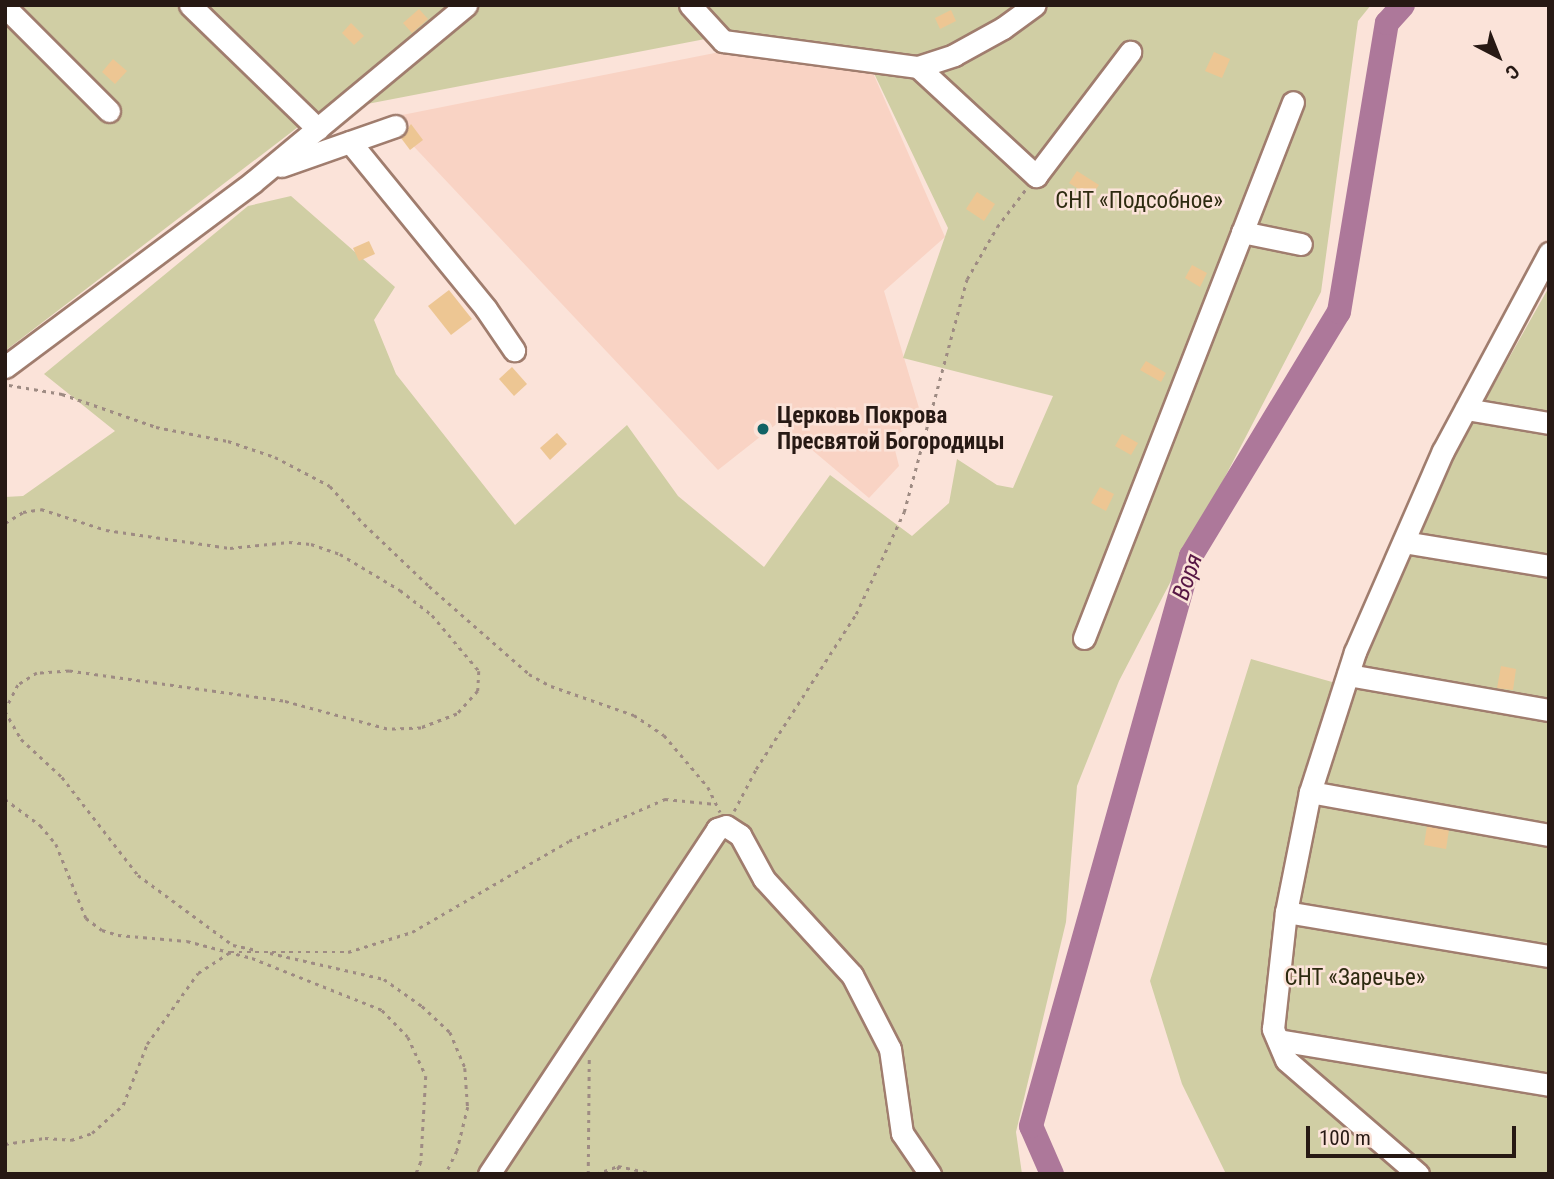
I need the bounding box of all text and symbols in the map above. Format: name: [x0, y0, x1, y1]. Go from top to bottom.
north arrow: [1463, 21, 1533, 91]
text: С: [1501, 60, 1524, 84]
park label: СНТ «Подсобное»: [1055, 187, 1223, 215]
place label: Церковь Покрова Пресвятой Богородицы: [777, 402, 1005, 456]
marker: Церковь Покрова Пресвятой Богородицы: [755, 421, 771, 437]
water label: Воря: [1167, 550, 1209, 604]
park label: СНТ «Заречье»: [1284, 964, 1426, 992]
scale bar: [1309, 1112, 1519, 1156]
text: 100 m: [1319, 1126, 1371, 1150]

